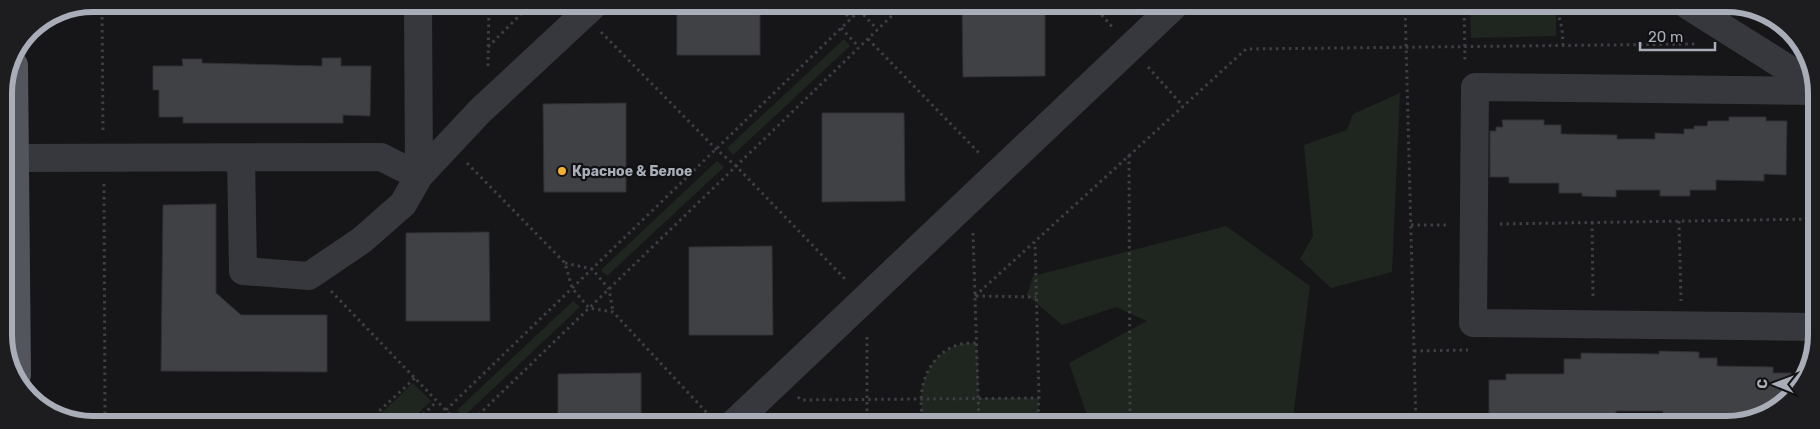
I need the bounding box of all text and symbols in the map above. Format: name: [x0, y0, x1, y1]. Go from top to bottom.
scale bar: [1640, 20, 1715, 52]
text: 20 m: [1648, 28, 1683, 46]
place label: Красное & Белое: [572, 163, 692, 180]
marker: Красное & Белое: [556, 165, 568, 177]
north arrow: [1750, 359, 1800, 409]
text: С: [1754, 379, 1771, 389]

